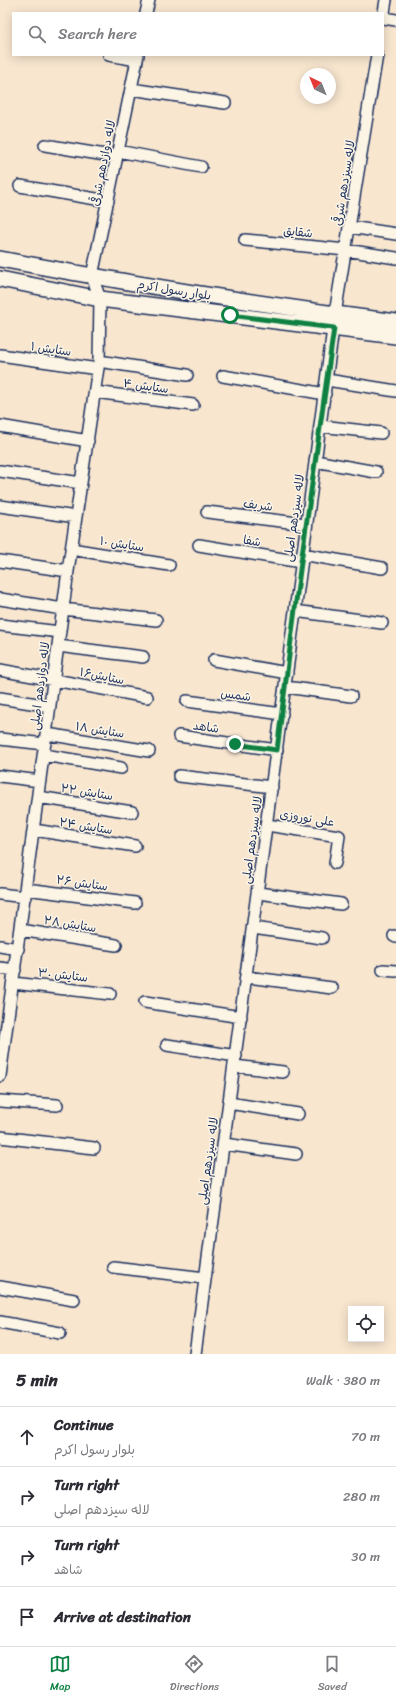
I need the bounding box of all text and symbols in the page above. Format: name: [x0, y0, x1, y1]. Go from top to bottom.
search box: [12, 12, 384, 56]
text: Search here: [58, 21, 137, 47]
icon: search: [26, 23, 48, 45]
north arrow: [300, 68, 336, 104]
street label: لاله دوازدهم شرقی: [84, 118, 122, 208]
street label: لاله سیزدهم شرقی: [326, 139, 362, 227]
street label: شقایق: [282, 220, 314, 244]
street label: بلوار رسول اکرم: [135, 273, 213, 307]
route start: [221, 306, 239, 324]
street label: ستایش ۱: [29, 335, 73, 363]
street label: ستایش ۴: [122, 372, 170, 400]
street label: لاله سیزدهم اصلی: [277, 473, 311, 563]
street label: شریف: [242, 492, 274, 518]
street label: شفا: [241, 529, 263, 553]
street label: ستایش ۱۰: [98, 530, 146, 558]
street label: لاله دوازدهم اصلی: [24, 640, 56, 732]
street label: ستایش۱۶: [78, 661, 126, 691]
street label: شمس: [219, 682, 253, 708]
street label: شاهد: [191, 714, 221, 740]
street label: ستایش ۱۸: [74, 715, 126, 745]
route end: [226, 735, 244, 753]
street label: ستایش ۲۲: [59, 777, 115, 807]
street label: لاله سیزدهم اصلی: [235, 795, 269, 885]
street label: علی نوروزی: [278, 803, 336, 833]
street label: ستایش ۲۴: [58, 811, 114, 841]
street label: ستایش ۲۶: [55, 868, 109, 898]
street label: ستایش ۲۸: [42, 909, 98, 939]
street label: ستایش ۳۰: [37, 961, 89, 989]
street label: لاله سیزدهم اصلی: [191, 1116, 225, 1206]
map controls: [348, 1306, 384, 1342]
button: locate: [348, 1306, 384, 1342]
text: 5 min: [16, 1365, 58, 1395]
text: Walk · 380 m: [306, 1369, 380, 1392]
text: Continue: [54, 1412, 114, 1438]
text: 70 m: [351, 1425, 380, 1448]
icon: ahead: [16, 1426, 38, 1448]
text: بلوار رسول اکرم: [54, 1438, 135, 1461]
text: Turn right: [54, 1472, 119, 1498]
text: 280 m: [343, 1485, 380, 1508]
icon: right: [16, 1486, 38, 1508]
text: لاله سیزدهم اصلی: [54, 1498, 150, 1521]
text: Turn right: [54, 1532, 119, 1558]
text: 30 m: [351, 1545, 380, 1568]
icon: right: [16, 1546, 38, 1568]
text: شاهد: [54, 1558, 83, 1581]
text: Arrive at destination: [54, 1604, 191, 1630]
icon: arrive: [16, 1606, 38, 1628]
tab: Map: [49, 1653, 71, 1696]
tab: Directions: [170, 1653, 219, 1696]
tab: Saved: [318, 1653, 347, 1696]

